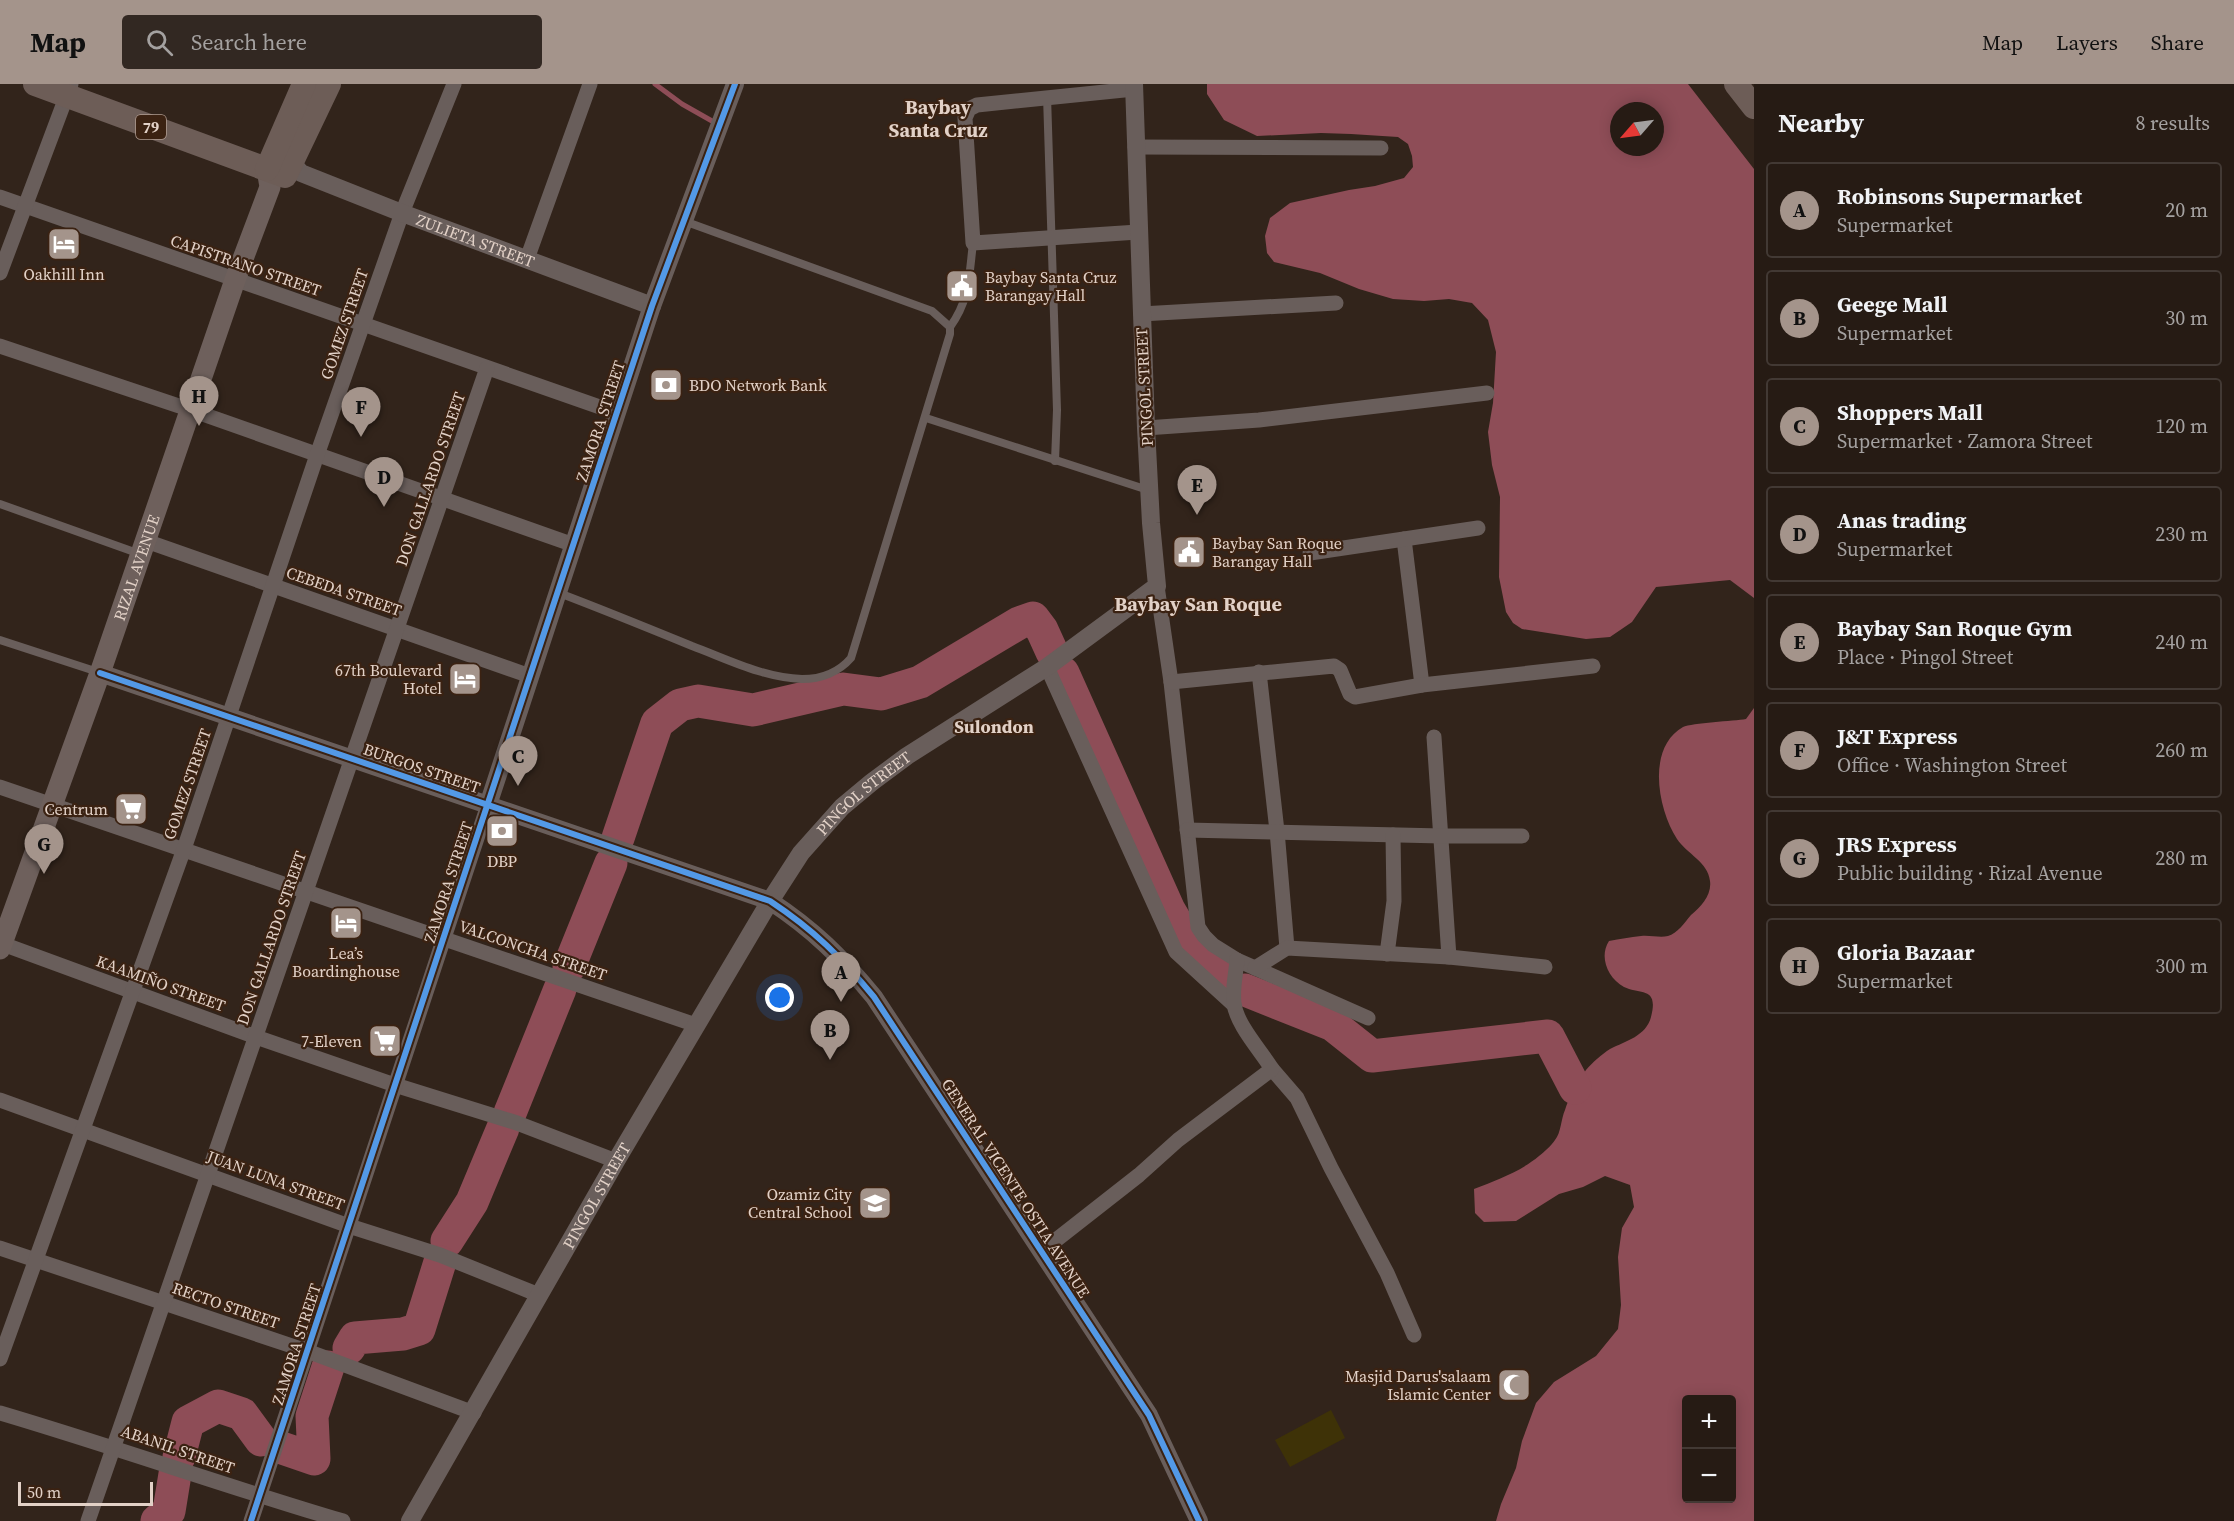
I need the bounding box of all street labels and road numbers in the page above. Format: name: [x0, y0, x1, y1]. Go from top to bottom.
road number: 79: [136, 115, 166, 139]
street label: ZULIETA STREET: [413, 208, 538, 273]
street label: CAPISTRANO STREET: [168, 229, 325, 301]
street label: GOMEZ STREET: [315, 265, 373, 382]
street label: PINGOL STREET: [1130, 327, 1158, 447]
street label: ZAMORA STREET: [570, 357, 630, 484]
street label: DON GALLARDO STREET: [390, 389, 470, 569]
street label: RIZAL AVENUE: [108, 511, 165, 624]
street label: CEBEDA STREET: [283, 561, 405, 621]
street label: GOMEZ STREET: [158, 725, 216, 842]
street label: BURGOS STREET: [361, 738, 484, 798]
street label: PINGOL STREET: [811, 746, 916, 840]
street label: ZAMORA STREET: [418, 818, 478, 945]
street label: DON GALLARDO STREET: [231, 848, 311, 1028]
street label: VALCONCHA STREET: [456, 914, 610, 986]
street label: KAAMIÑO STREET: [93, 949, 229, 1017]
street label: GENERAL VICENTE OSTIA AVENUE: [937, 1074, 1095, 1302]
street label: PINGOL STREET: [557, 1138, 636, 1253]
street label: JUAN LUNA STREET: [203, 1145, 348, 1215]
street label: RECTO STREET: [170, 1276, 283, 1334]
street label: ZAMORA STREET: [266, 1280, 326, 1407]
street label: ABANIL STREET: [118, 1419, 238, 1479]

